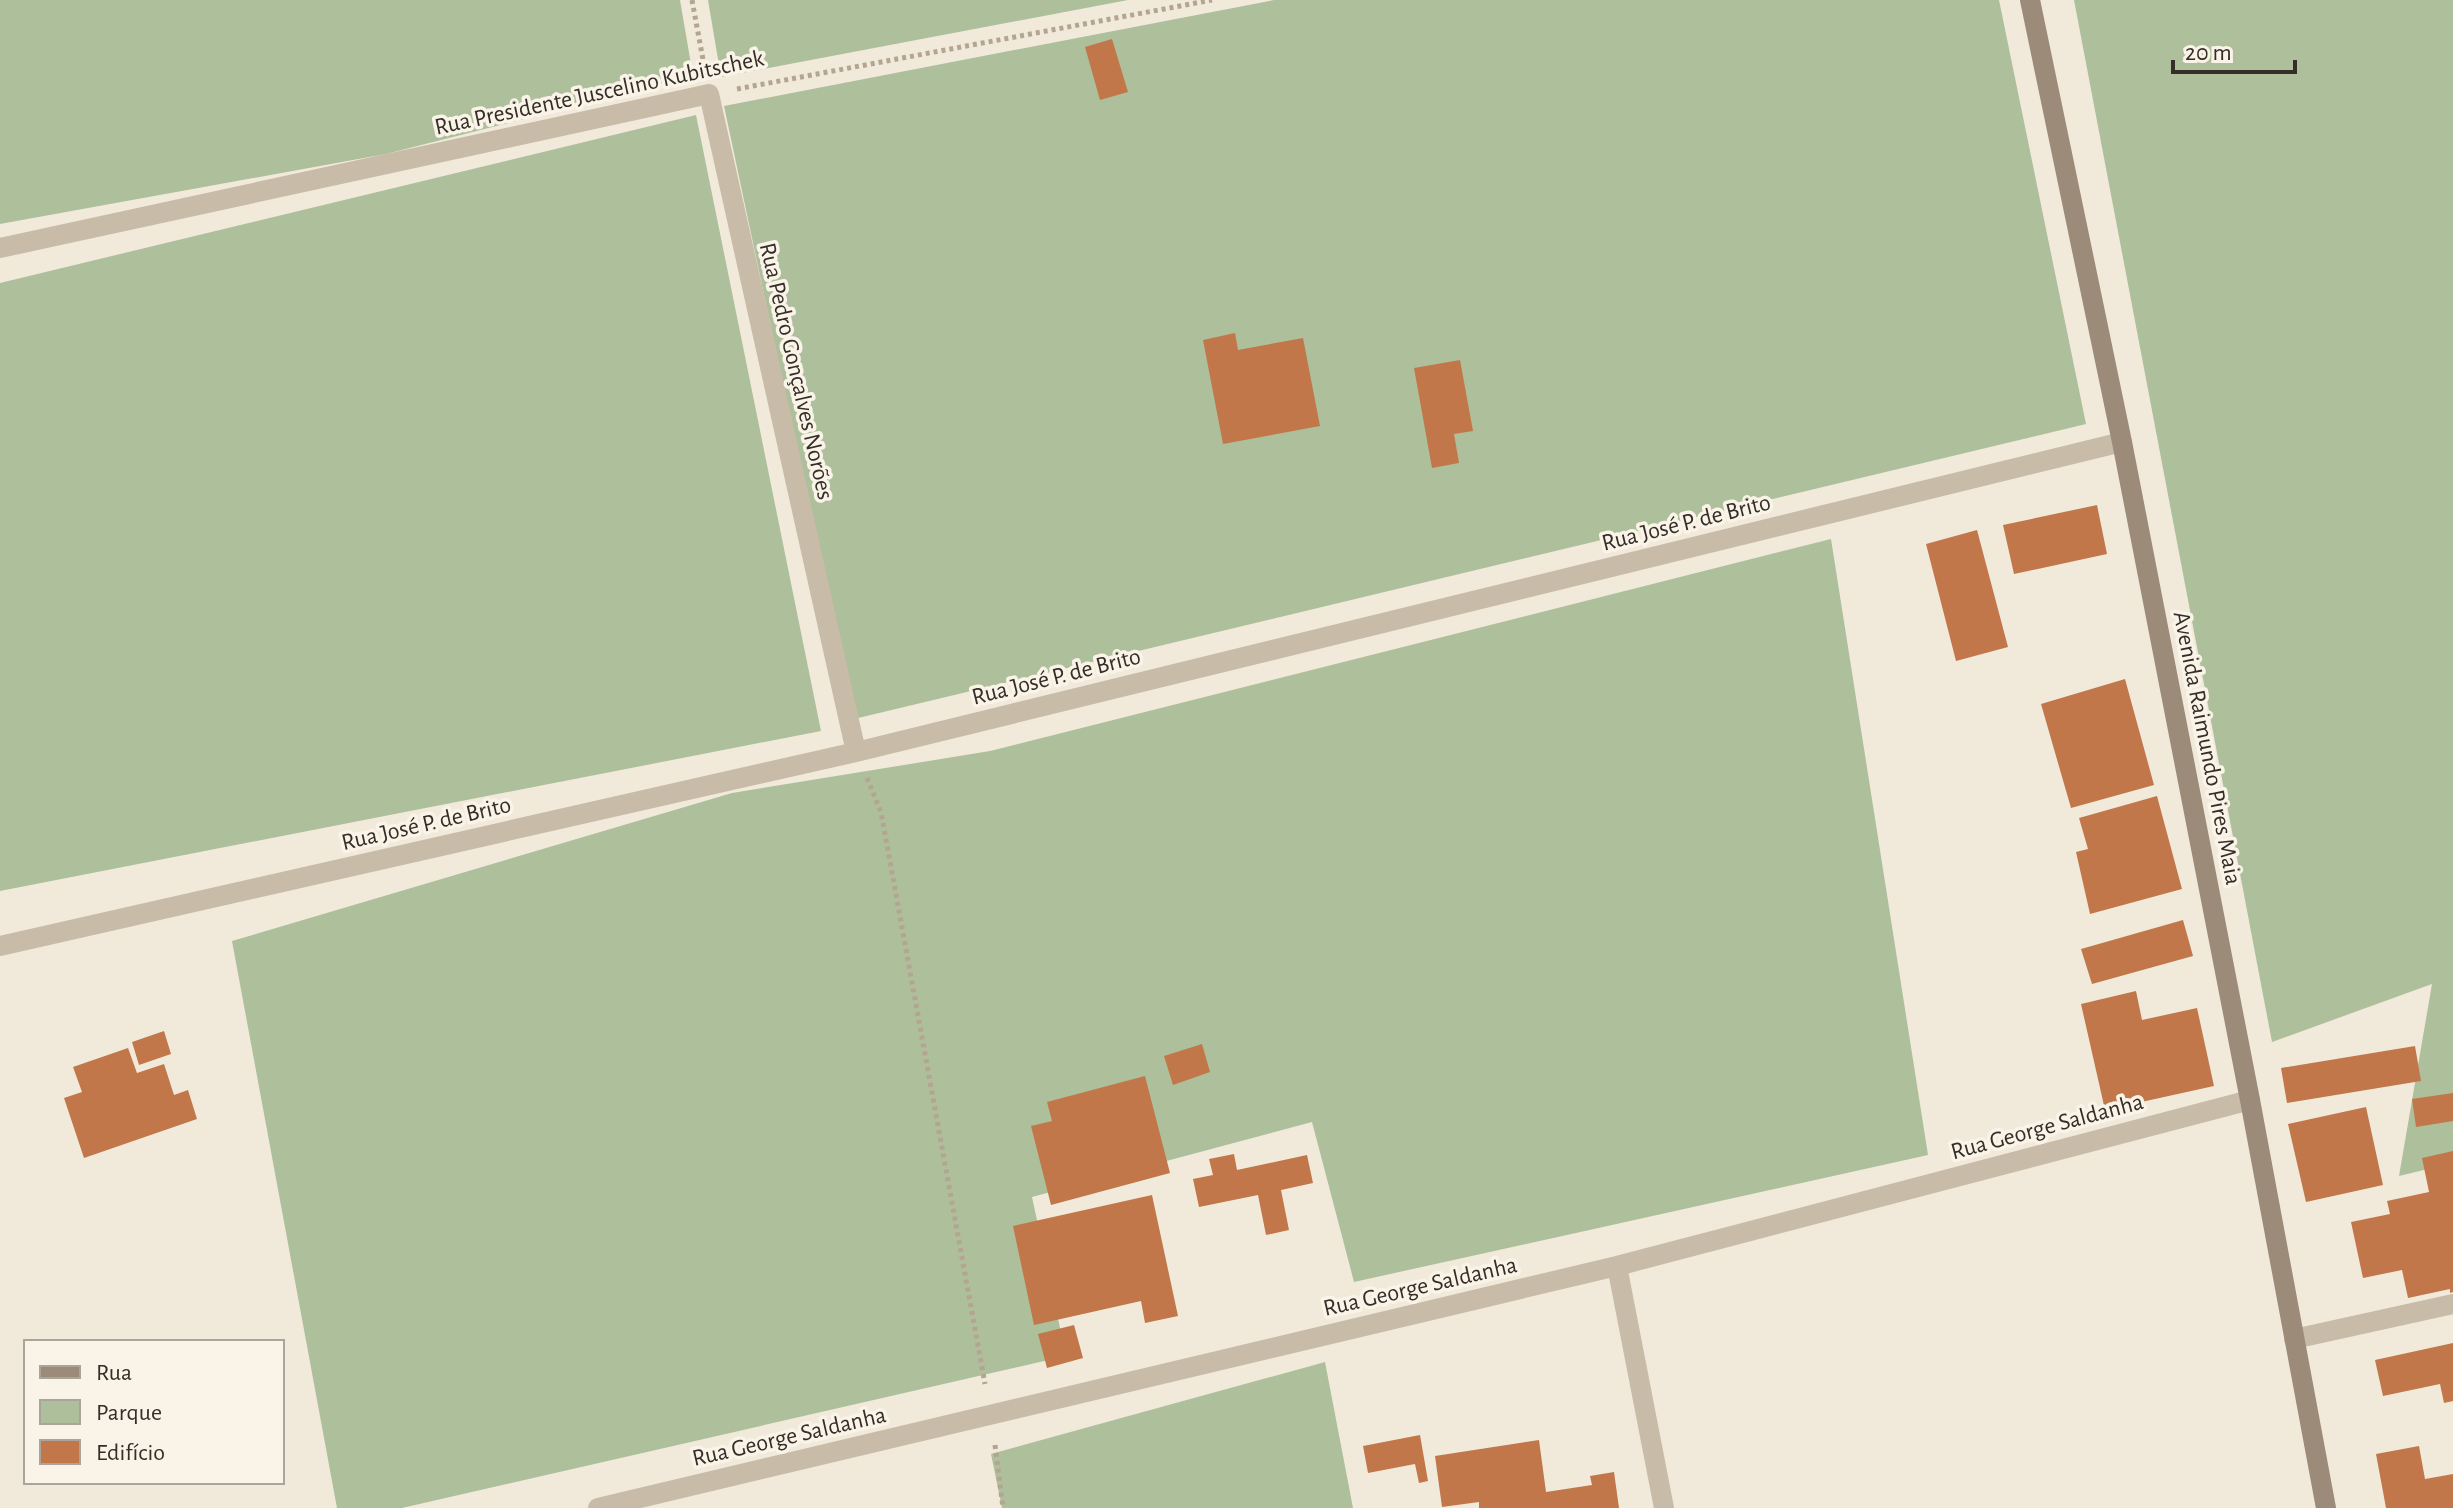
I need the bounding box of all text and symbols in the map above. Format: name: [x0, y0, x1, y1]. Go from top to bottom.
scale bar: [2173, 24, 2295, 74]
text: 20 m: [2185, 41, 2232, 65]
street label: Rua Presidente Juscelino Kubitschek: [432, 46, 766, 140]
street label: Rua Pedro Gonçalves Norões: [755, 240, 837, 502]
street label: Rua José P. de Brito: [1599, 490, 1773, 556]
street label: Avenida Raimundo Pires Maia: [2169, 609, 2245, 887]
street label: Rua José P. de Brito: [969, 644, 1143, 710]
street label: Rua José P. de Brito: [339, 793, 513, 855]
street label: Rua George Saldanha: [1948, 1090, 2146, 1164]
street label: Rua George Saldanha: [1321, 1253, 1519, 1321]
legend: [24, 1340, 284, 1484]
text: Rua: [96, 1361, 132, 1385]
text: Parque: [96, 1401, 162, 1425]
street label: Rua George Saldanha: [690, 1403, 888, 1471]
text: Edifício: [96, 1441, 165, 1465]

